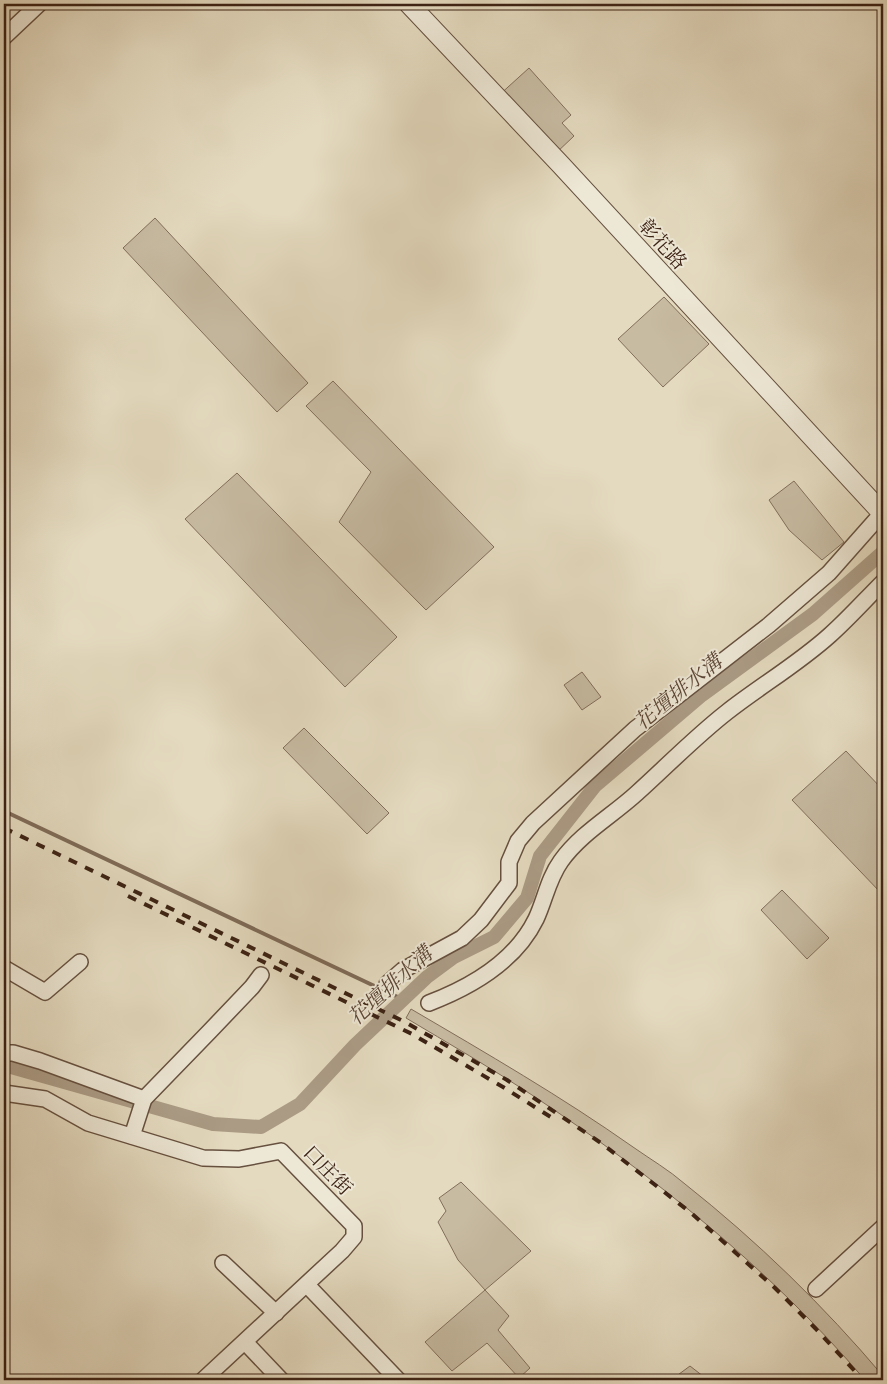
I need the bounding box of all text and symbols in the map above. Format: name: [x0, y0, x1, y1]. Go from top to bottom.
street label: 彰花路: [633, 214, 691, 276]
water label: 花壇排水溝: [630, 648, 731, 737]
water label: 花壇排水溝: [343, 940, 441, 1032]
street label: 口庄街: [297, 1141, 357, 1201]

